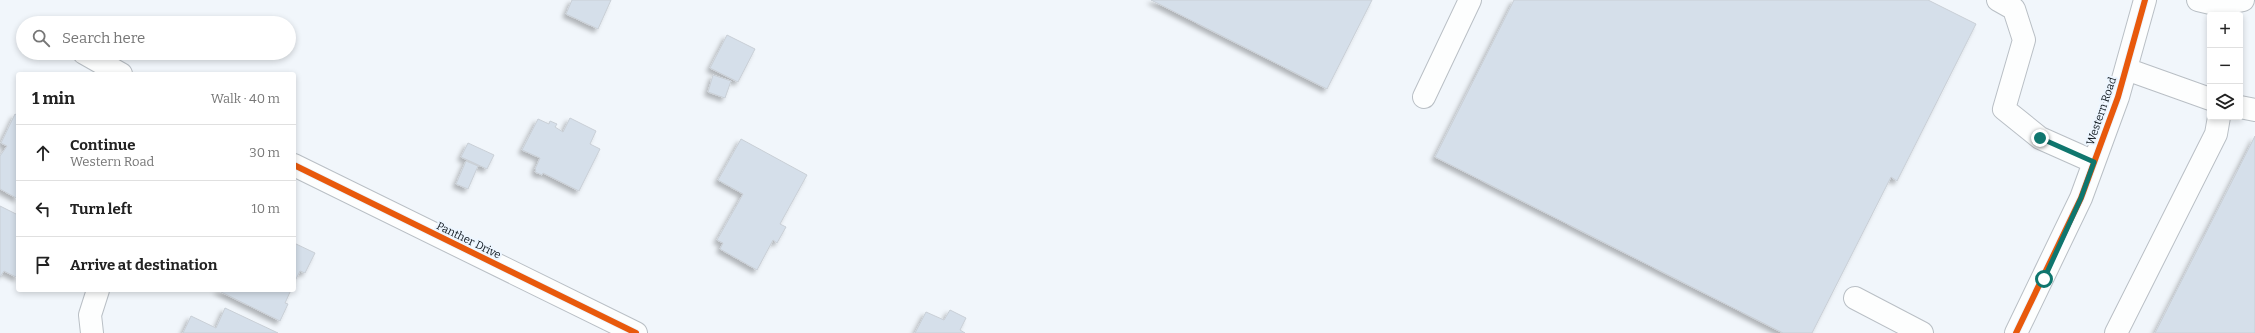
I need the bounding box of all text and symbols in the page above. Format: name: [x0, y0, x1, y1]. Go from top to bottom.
map controls: [2207, 12, 2243, 120]
button: +: [2207, 12, 2243, 48]
search box: [16, 16, 296, 60]
icon: search: [30, 27, 52, 49]
text: Search here: [62, 29, 145, 47]
button: −: [2207, 48, 2243, 84]
street label: Western Road: [2084, 75, 2119, 147]
button: layers: [2207, 84, 2243, 120]
text: 1 min: [32, 88, 75, 109]
text: Walk · 40 m: [211, 91, 280, 106]
route end: [2031, 129, 2049, 147]
text: Continue: [70, 136, 136, 154]
icon: ahead: [32, 142, 54, 164]
text: 30 m: [249, 145, 280, 160]
text: Western Road: [70, 154, 154, 169]
icon: left: [32, 198, 54, 220]
text: Turn left: [70, 200, 132, 218]
text: 10 m: [251, 201, 280, 216]
street label: Panther Drive: [434, 219, 503, 262]
icon: arrive: [32, 254, 54, 276]
text: Arrive at destination: [70, 256, 217, 274]
route start: [2035, 270, 2053, 288]

